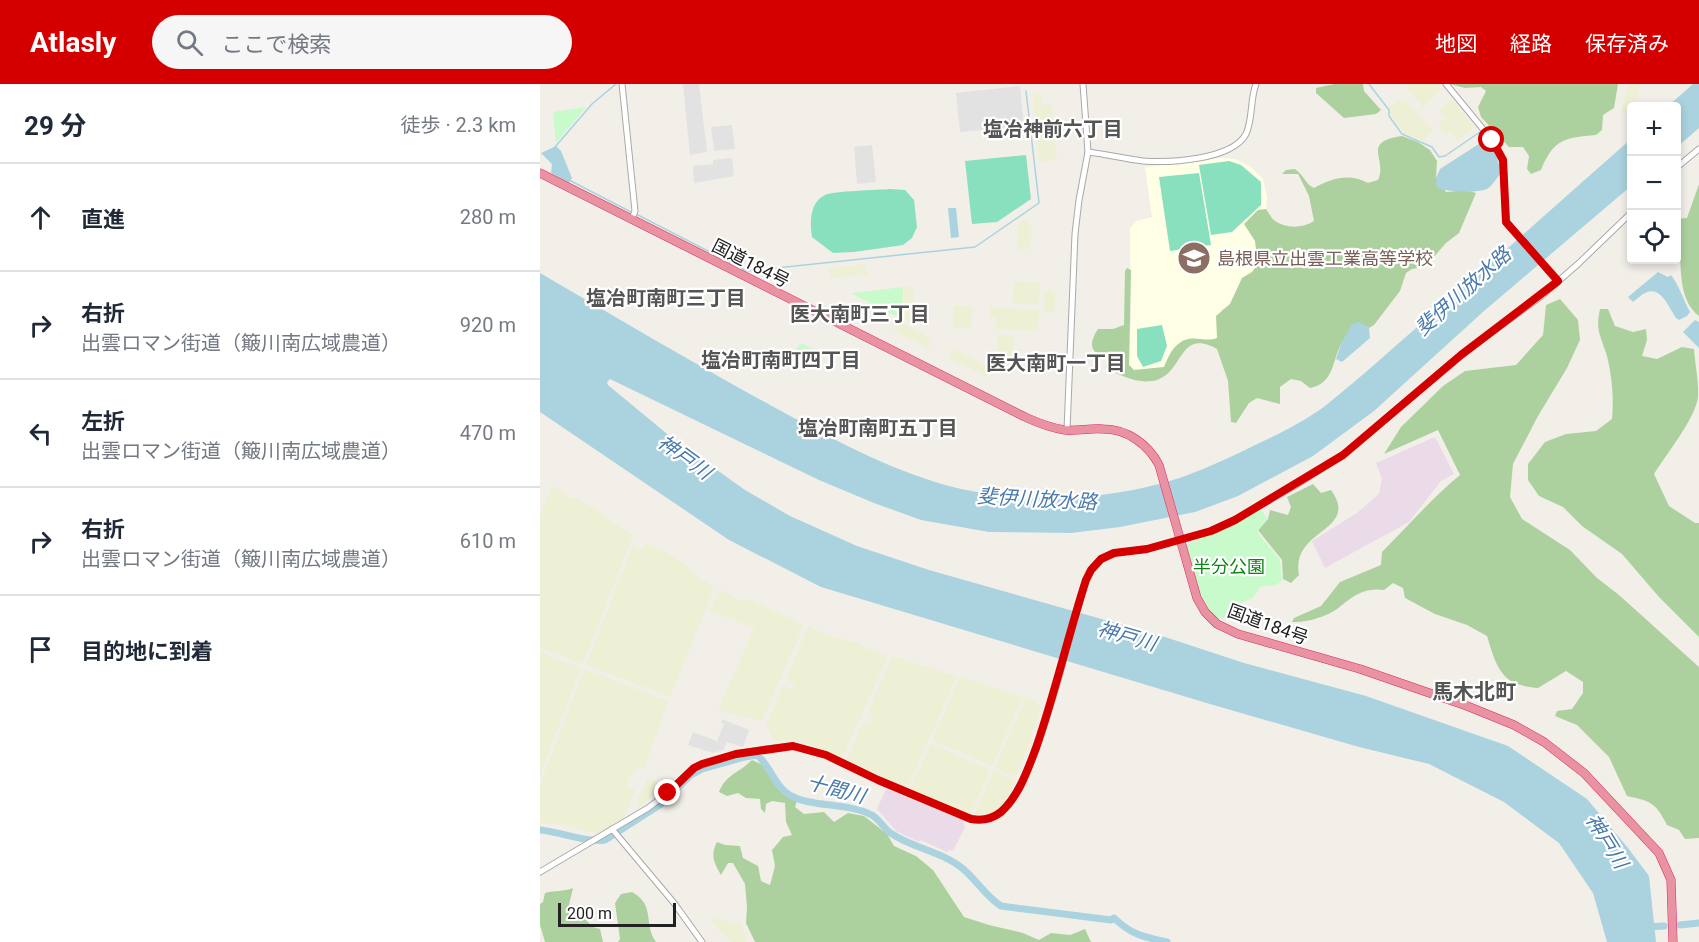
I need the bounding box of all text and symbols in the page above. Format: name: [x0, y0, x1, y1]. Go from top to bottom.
search box: [152, 15, 572, 69]
text: Atlasly: [30, 26, 116, 59]
icon: search: [173, 26, 206, 59]
text: ここで検索: [221, 32, 331, 57]
text: 地図: [1435, 32, 1477, 56]
text: 経路: [1510, 32, 1552, 56]
text: 保存済み: [1585, 32, 1669, 56]
map controls: [1627, 102, 1681, 264]
button: +: [1627, 102, 1681, 156]
text: 29 分: [24, 111, 86, 141]
text: 徒歩 · 2.3 km: [400, 113, 516, 137]
district label: 塩冶神前六丁目: [983, 117, 1123, 141]
route start: [1478, 126, 1504, 152]
button: −: [1627, 156, 1681, 210]
icon: ahead: [24, 201, 57, 234]
text: 280 m: [460, 205, 516, 229]
text: 直進: [81, 207, 125, 232]
button: locate: [1627, 210, 1681, 264]
street label: 国道184号: [709, 234, 793, 292]
school or university icon: 島根県立出雲工業高等学校: [1176, 240, 1212, 276]
water label: 斐伊川放水路: [1410, 241, 1517, 340]
place label: 島根県立出雲工業高等学校: [1217, 248, 1433, 269]
district label: 塩冶町南町三丁目: [586, 286, 746, 310]
text: 右折: [81, 301, 125, 326]
district label: 医大南町三丁目: [790, 302, 930, 326]
icon: right: [24, 309, 57, 342]
text: 920 m: [460, 313, 516, 337]
text: 出雲ロマン街道（簸川南広域農道）: [81, 331, 401, 355]
district label: 塩冶町南町四丁目: [701, 348, 861, 372]
district label: 医大南町一丁目: [986, 351, 1126, 375]
text: 左折: [81, 409, 125, 434]
district label: 塩冶町南町五丁目: [798, 416, 958, 440]
icon: left: [24, 417, 57, 450]
text: 470 m: [460, 421, 516, 445]
water label: 神戸川: [654, 430, 718, 486]
text: 出雲ロマン街道（簸川南広域農道）: [81, 439, 401, 463]
water label: 斐伊川放水路: [976, 484, 1100, 514]
text: 右折: [81, 517, 125, 542]
icon: right: [24, 525, 57, 558]
text: 610 m: [460, 529, 516, 553]
text: 出雲ロマン街道（簸川南広域農道）: [81, 547, 401, 571]
park label: 半分公園: [1193, 556, 1265, 577]
street label: 国道184号: [1225, 600, 1311, 648]
water label: 神戸川: [1095, 616, 1161, 656]
icon: arrive: [24, 633, 57, 666]
text: 目的地に到着: [81, 639, 213, 664]
district label: 馬木北町: [1432, 680, 1516, 704]
water label: 十間川: [804, 770, 870, 809]
route end: [654, 779, 680, 805]
water label: 神戸川: [1581, 809, 1634, 874]
scale bar: [558, 900, 676, 928]
text: 200 m: [567, 904, 612, 923]

